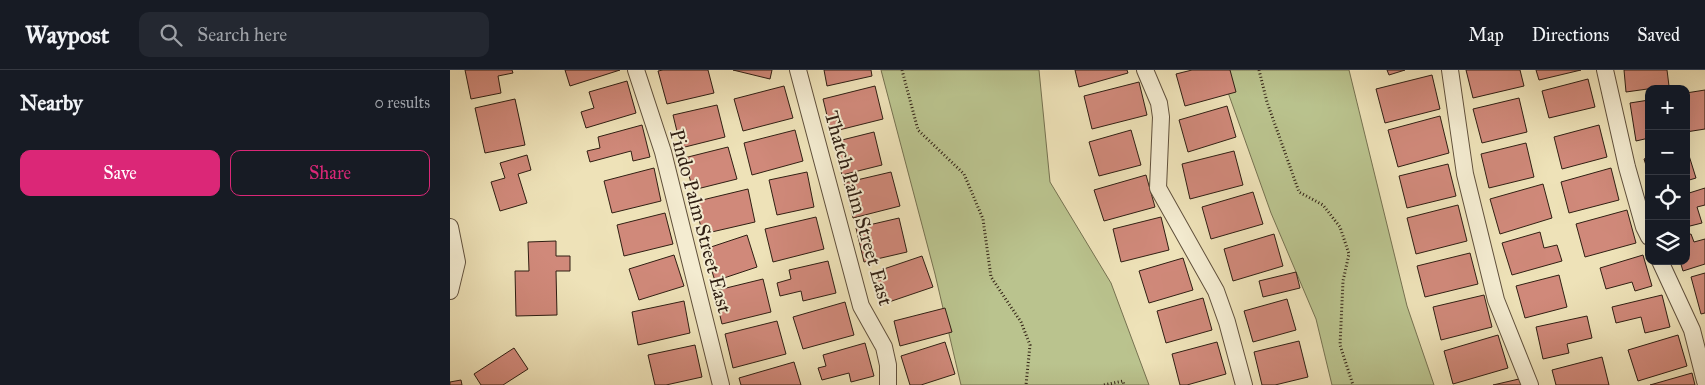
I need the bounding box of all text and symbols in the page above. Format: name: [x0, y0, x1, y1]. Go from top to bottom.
search box: [139, 12, 489, 57]
text: Waypost: [25, 20, 109, 50]
icon: search: [157, 21, 185, 49]
text: Search here: [197, 23, 287, 46]
text: Map: [1468, 24, 1504, 46]
text: Directions: [1532, 24, 1609, 46]
text: Saved: [1637, 24, 1680, 46]
map controls: [1645, 85, 1690, 265]
button: +: [1645, 85, 1690, 130]
text: Nearby: [20, 90, 83, 116]
text: 0 results: [375, 93, 430, 112]
street label: Thatch Palm Street East: [820, 108, 898, 308]
street label: Pindo Palm Street East: [665, 126, 737, 316]
button: −: [1645, 130, 1690, 175]
button: Save: [20, 150, 220, 196]
button: Share: [230, 150, 430, 196]
button: locate: [1645, 175, 1690, 220]
button: layers: [1645, 220, 1690, 265]

